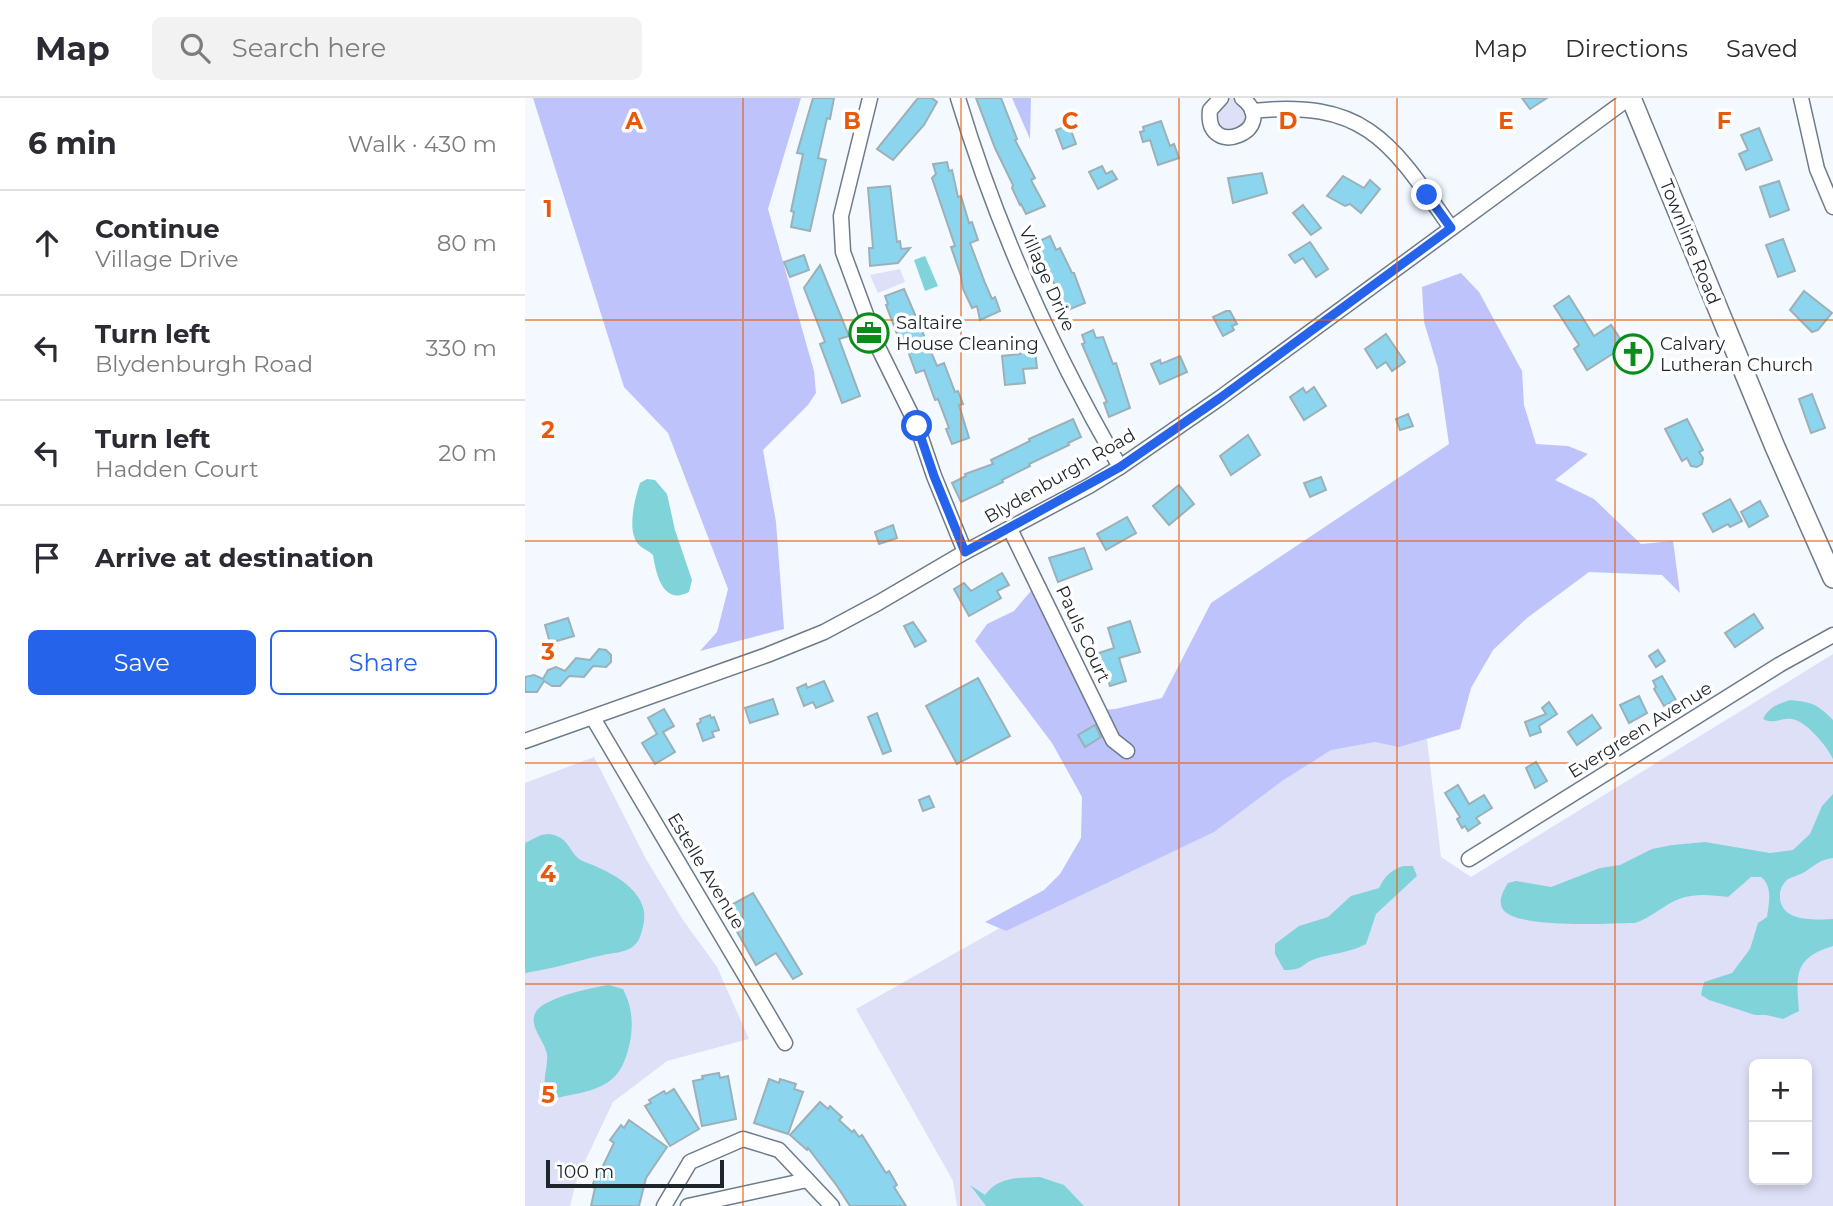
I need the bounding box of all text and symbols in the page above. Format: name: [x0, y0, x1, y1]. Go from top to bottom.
search box: [152, 17, 642, 80]
text: Map: [35, 28, 110, 68]
icon: search: [176, 29, 214, 67]
text: Search here: [232, 32, 386, 64]
text: Map: [1474, 34, 1527, 63]
text: Directions: [1565, 34, 1688, 63]
text: Saved: [1726, 34, 1798, 63]
text: A: [624, 107, 643, 135]
text: B: [843, 107, 861, 135]
text: C: [1062, 107, 1079, 135]
text: D: [1279, 107, 1298, 135]
text: E: [1498, 107, 1514, 135]
text: F: [1717, 107, 1732, 135]
text: 6 min: [28, 125, 117, 162]
text: Walk · 430 m: [348, 130, 497, 158]
street label: Townline Road: [1655, 176, 1725, 308]
route end: [1411, 179, 1442, 210]
text: 1: [543, 195, 553, 223]
text: Continue: [95, 213, 220, 245]
street label: Village Drive: [1014, 223, 1080, 335]
icon: ahead: [28, 224, 66, 262]
text: 80 m: [437, 229, 497, 257]
text: Village Drive: [95, 245, 239, 273]
office icon: Saltaire House Cleaning: [848, 312, 890, 354]
place label: Saltaire House Cleaning: [896, 312, 1039, 355]
text: Turn left: [95, 318, 211, 350]
icon: left: [28, 329, 66, 367]
church icon: Calvary Lutheran Church: [1612, 333, 1654, 375]
place label: Calvary Lutheran Church: [1660, 333, 1813, 376]
text: 330 m: [426, 334, 497, 362]
text: Blydenburgh Road: [95, 350, 313, 378]
route start: [901, 410, 932, 441]
text: 2: [541, 416, 555, 444]
text: Turn left: [95, 423, 211, 455]
street label: Blydenburgh Road: [981, 424, 1139, 528]
icon: left: [28, 434, 66, 472]
text: 20 m: [438, 439, 497, 467]
text: Hadden Court: [95, 455, 259, 483]
icon: arrive: [28, 539, 66, 577]
text: Arrive at destination: [95, 542, 374, 574]
street label: Pauls Court: [1051, 582, 1115, 686]
button: Save: [28, 630, 256, 695]
button: Share: [270, 630, 497, 695]
text: 3: [540, 638, 555, 666]
street label: Evergreen Avenue: [1564, 677, 1716, 783]
street label: Estelle Avenue: [663, 809, 749, 933]
text: 4: [540, 860, 556, 888]
map controls: [1749, 1059, 1812, 1185]
button: +: [1749, 1059, 1812, 1122]
text: 5: [541, 1081, 555, 1109]
button: −: [1749, 1122, 1812, 1185]
scale bar: [546, 1157, 725, 1189]
text: 100 m: [557, 1160, 614, 1183]

